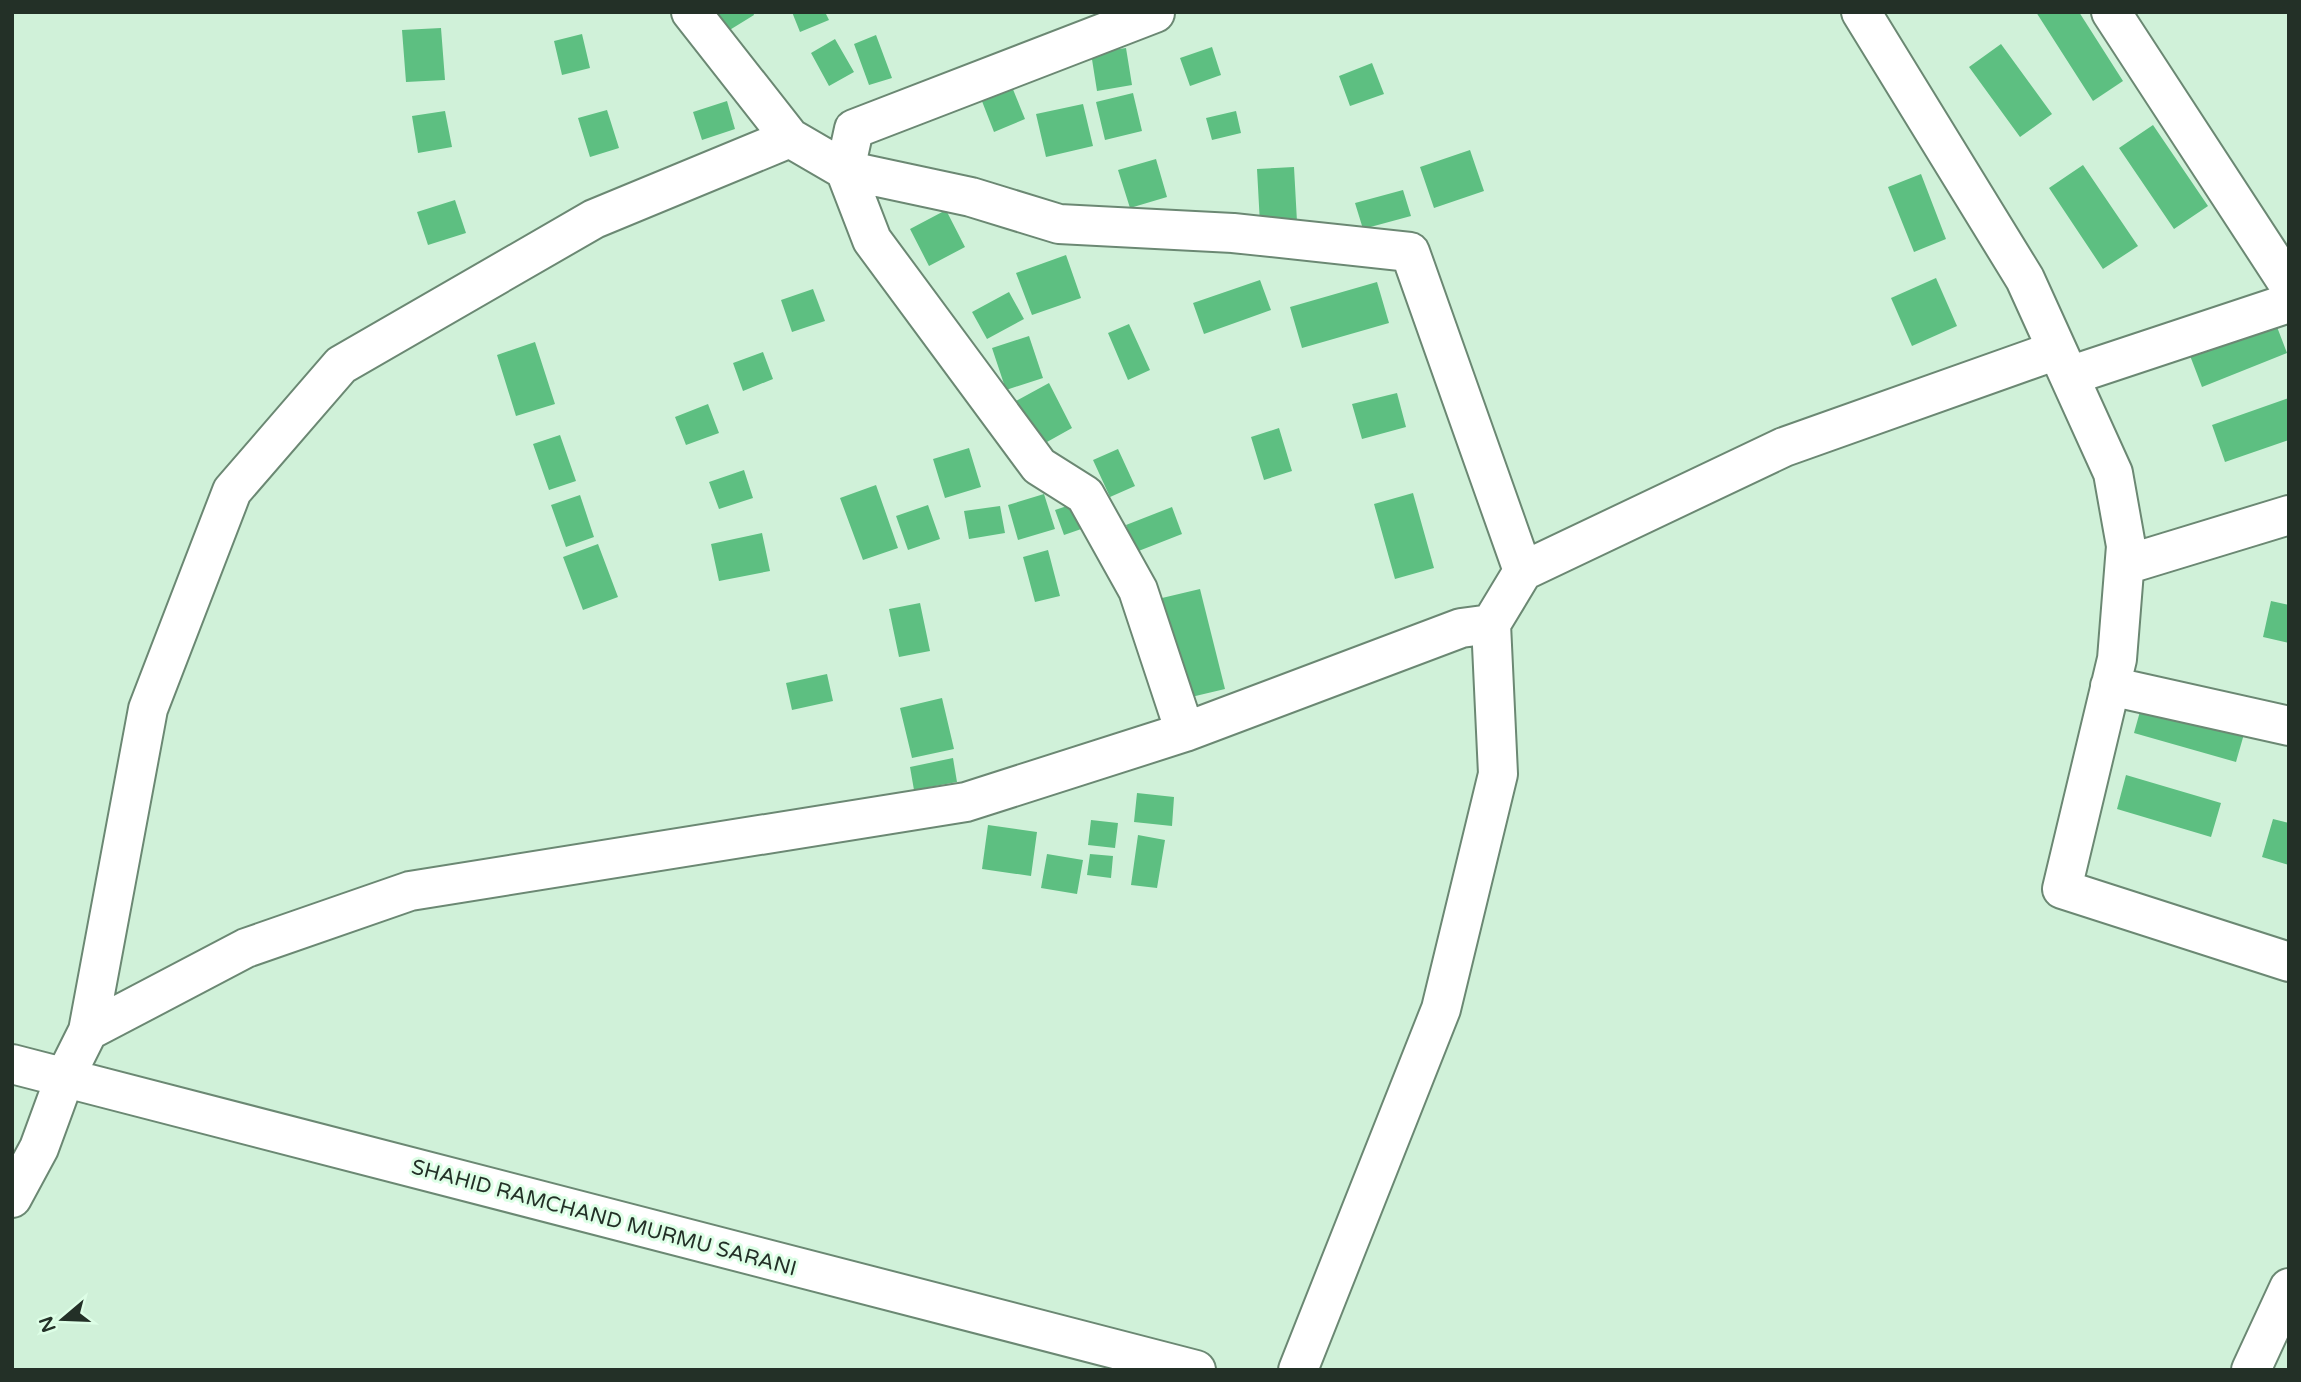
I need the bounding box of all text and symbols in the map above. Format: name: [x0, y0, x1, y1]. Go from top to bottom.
street label: SHAHID RAMCHAND MURMU SARANI: [409, 1154, 799, 1282]
north arrow: [28, 1284, 98, 1354]
text: N: [35, 1313, 61, 1335]

